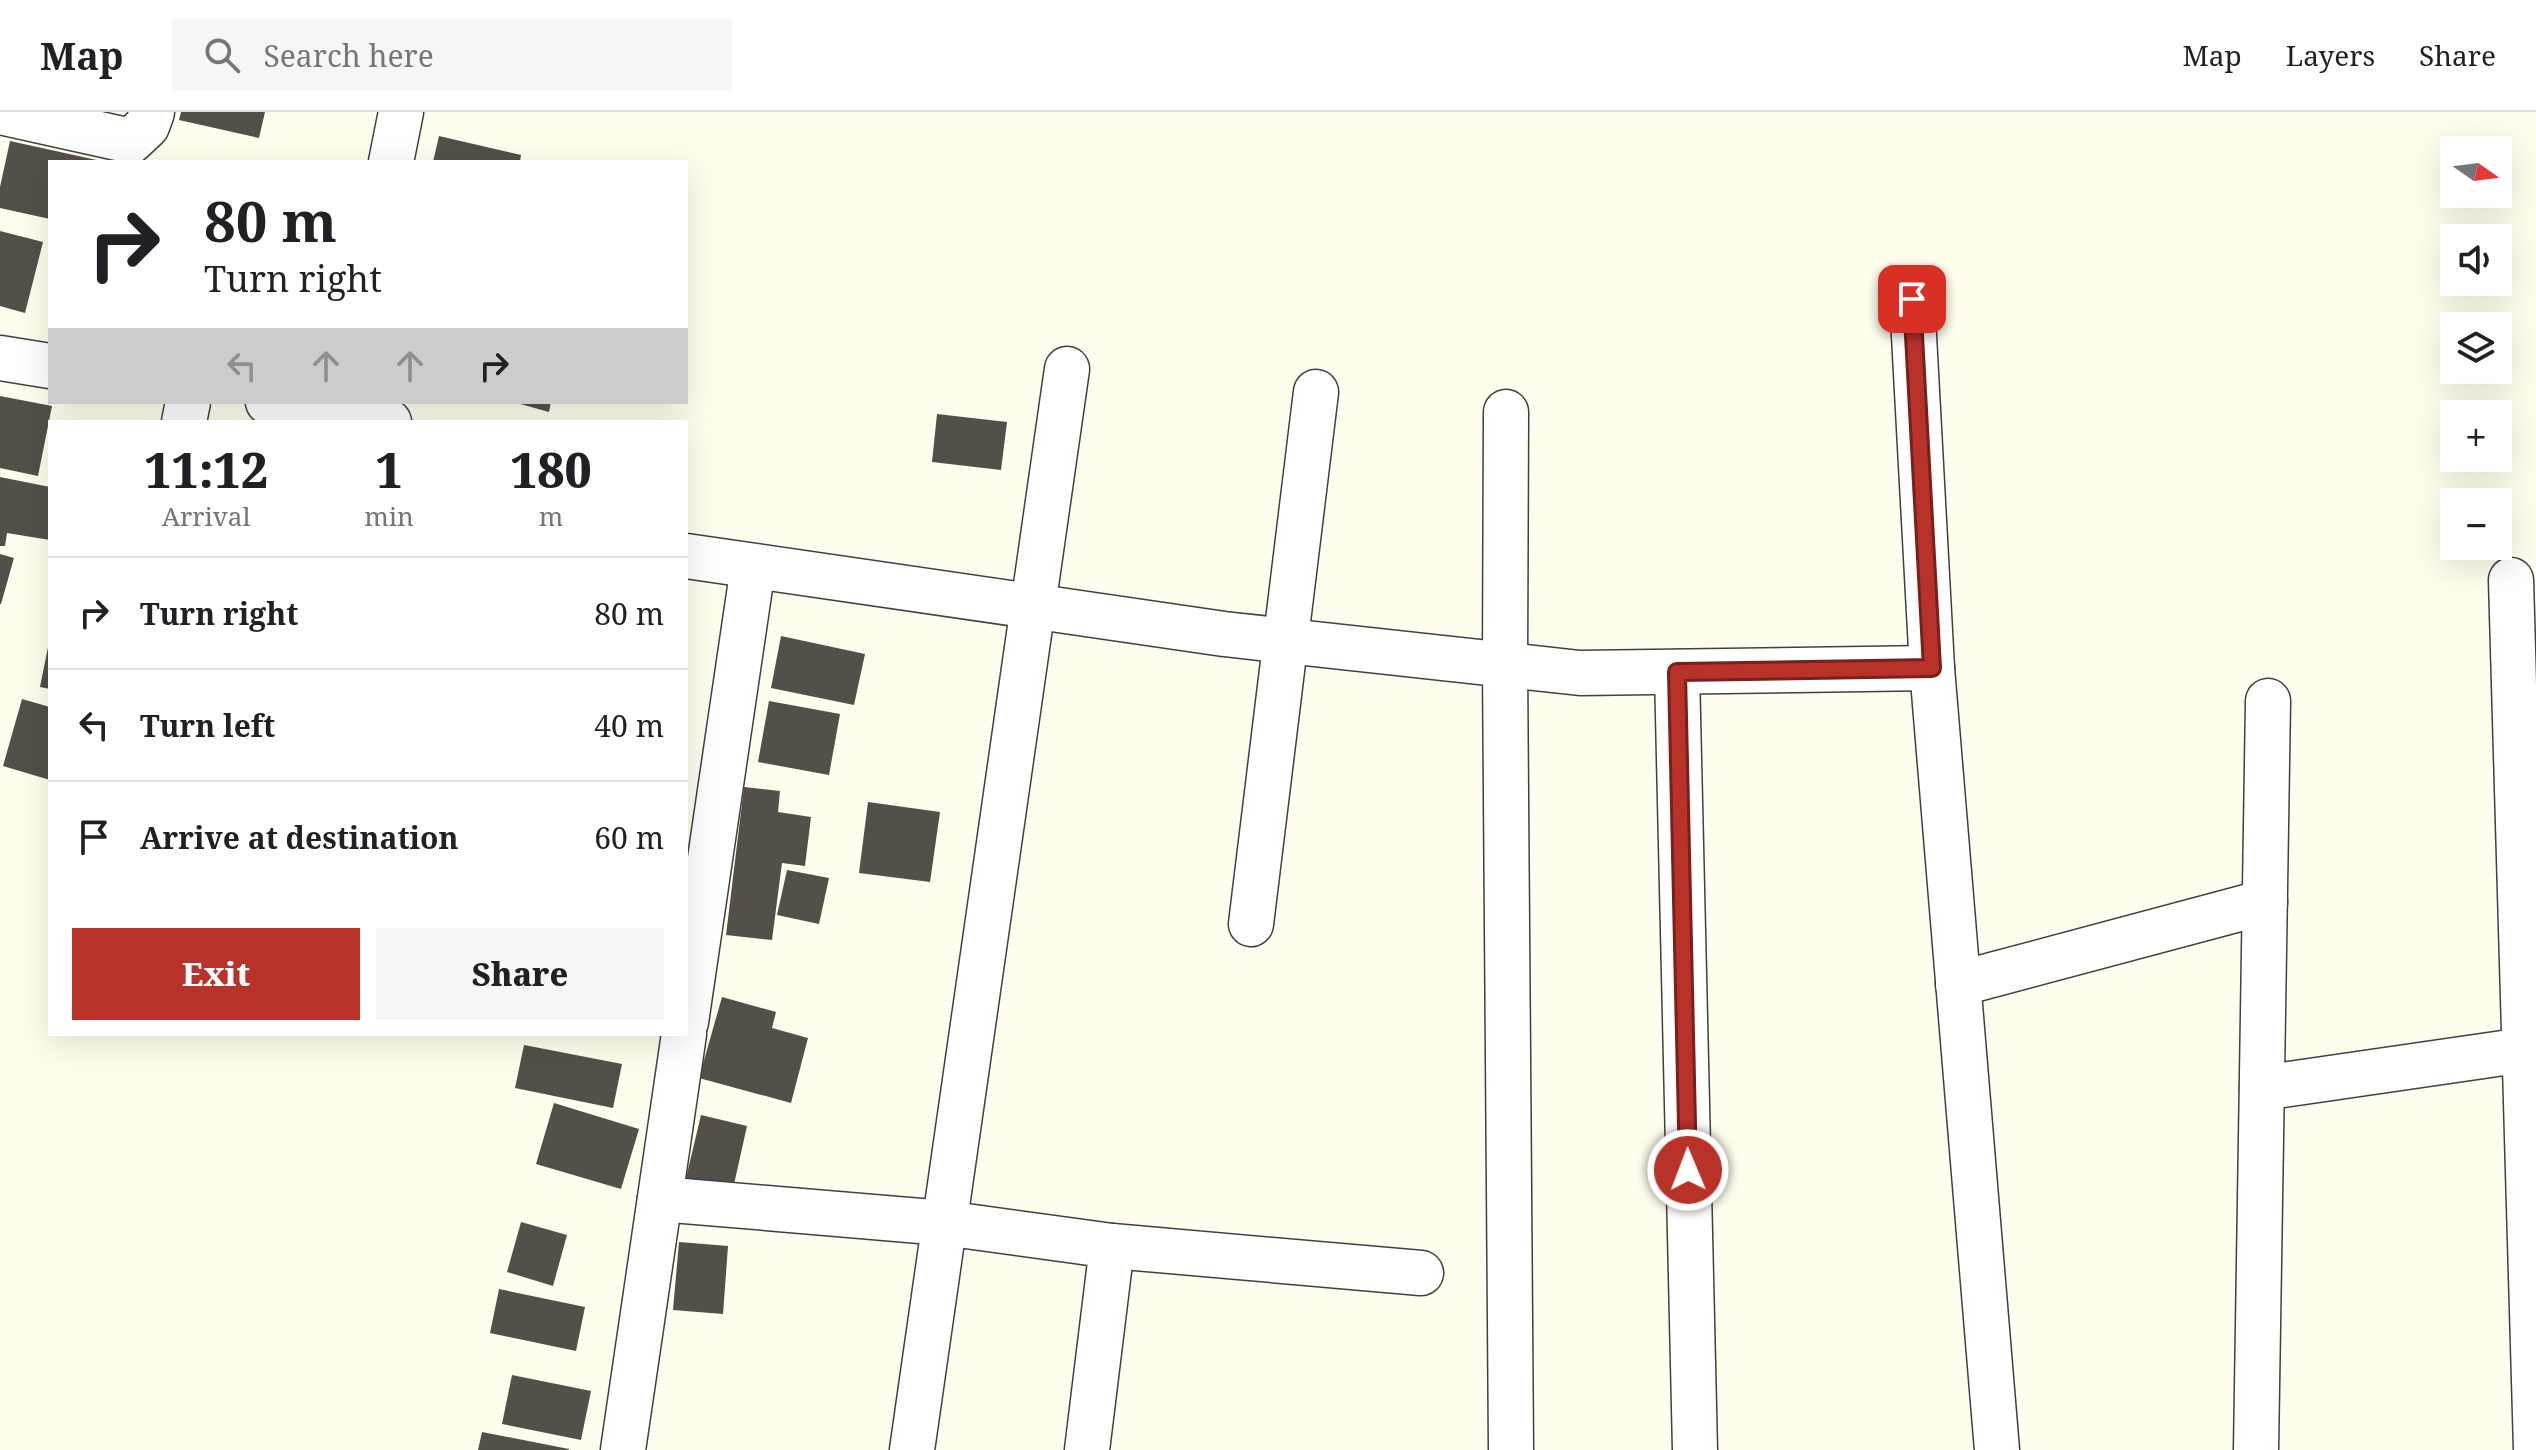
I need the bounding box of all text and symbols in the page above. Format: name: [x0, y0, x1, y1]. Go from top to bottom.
search box: [172, 19, 732, 91]
text: Map: [40, 29, 124, 81]
icon: search: [200, 33, 244, 77]
text: Search here: [264, 35, 434, 76]
text: Map: [2183, 36, 2242, 74]
text: Layers: [2286, 36, 2375, 74]
text: Share: [2419, 36, 2496, 74]
north arrow: [2440, 136, 2512, 208]
map controls: [2440, 136, 2512, 560]
text: 80 m: [204, 182, 337, 258]
icon: right: [72, 192, 176, 296]
button: sound: [2440, 224, 2512, 296]
text: Turn right: [204, 254, 382, 303]
pin: [1878, 265, 1946, 333]
icon: arrive: [1890, 277, 1934, 321]
button: layers: [2440, 312, 2512, 384]
icon: left: [220, 344, 264, 388]
icon: ahead: [304, 344, 348, 388]
icon: ahead: [388, 344, 432, 388]
icon: right: [472, 344, 516, 388]
button: +: [2440, 400, 2512, 472]
text: 11:12: [144, 437, 268, 502]
text: 1: [375, 437, 403, 502]
text: 180: [510, 437, 592, 502]
button: −: [2440, 488, 2512, 560]
text: Arrival: [162, 498, 251, 534]
text: min: [364, 498, 414, 534]
text: m: [539, 498, 563, 534]
icon: right: [72, 591, 116, 635]
text: Turn right: [140, 593, 298, 634]
text: 80 m: [594, 593, 664, 634]
icon: left: [72, 703, 116, 747]
text: Turn left: [140, 705, 275, 746]
text: 40 m: [594, 705, 664, 746]
icon: arrive: [72, 815, 116, 859]
text: Arrive at destination: [140, 817, 459, 858]
text: 60 m: [594, 817, 664, 858]
button: Exit: [72, 928, 360, 1020]
button: Share: [376, 928, 664, 1020]
position arrow: [1646, 1128, 1730, 1212]

